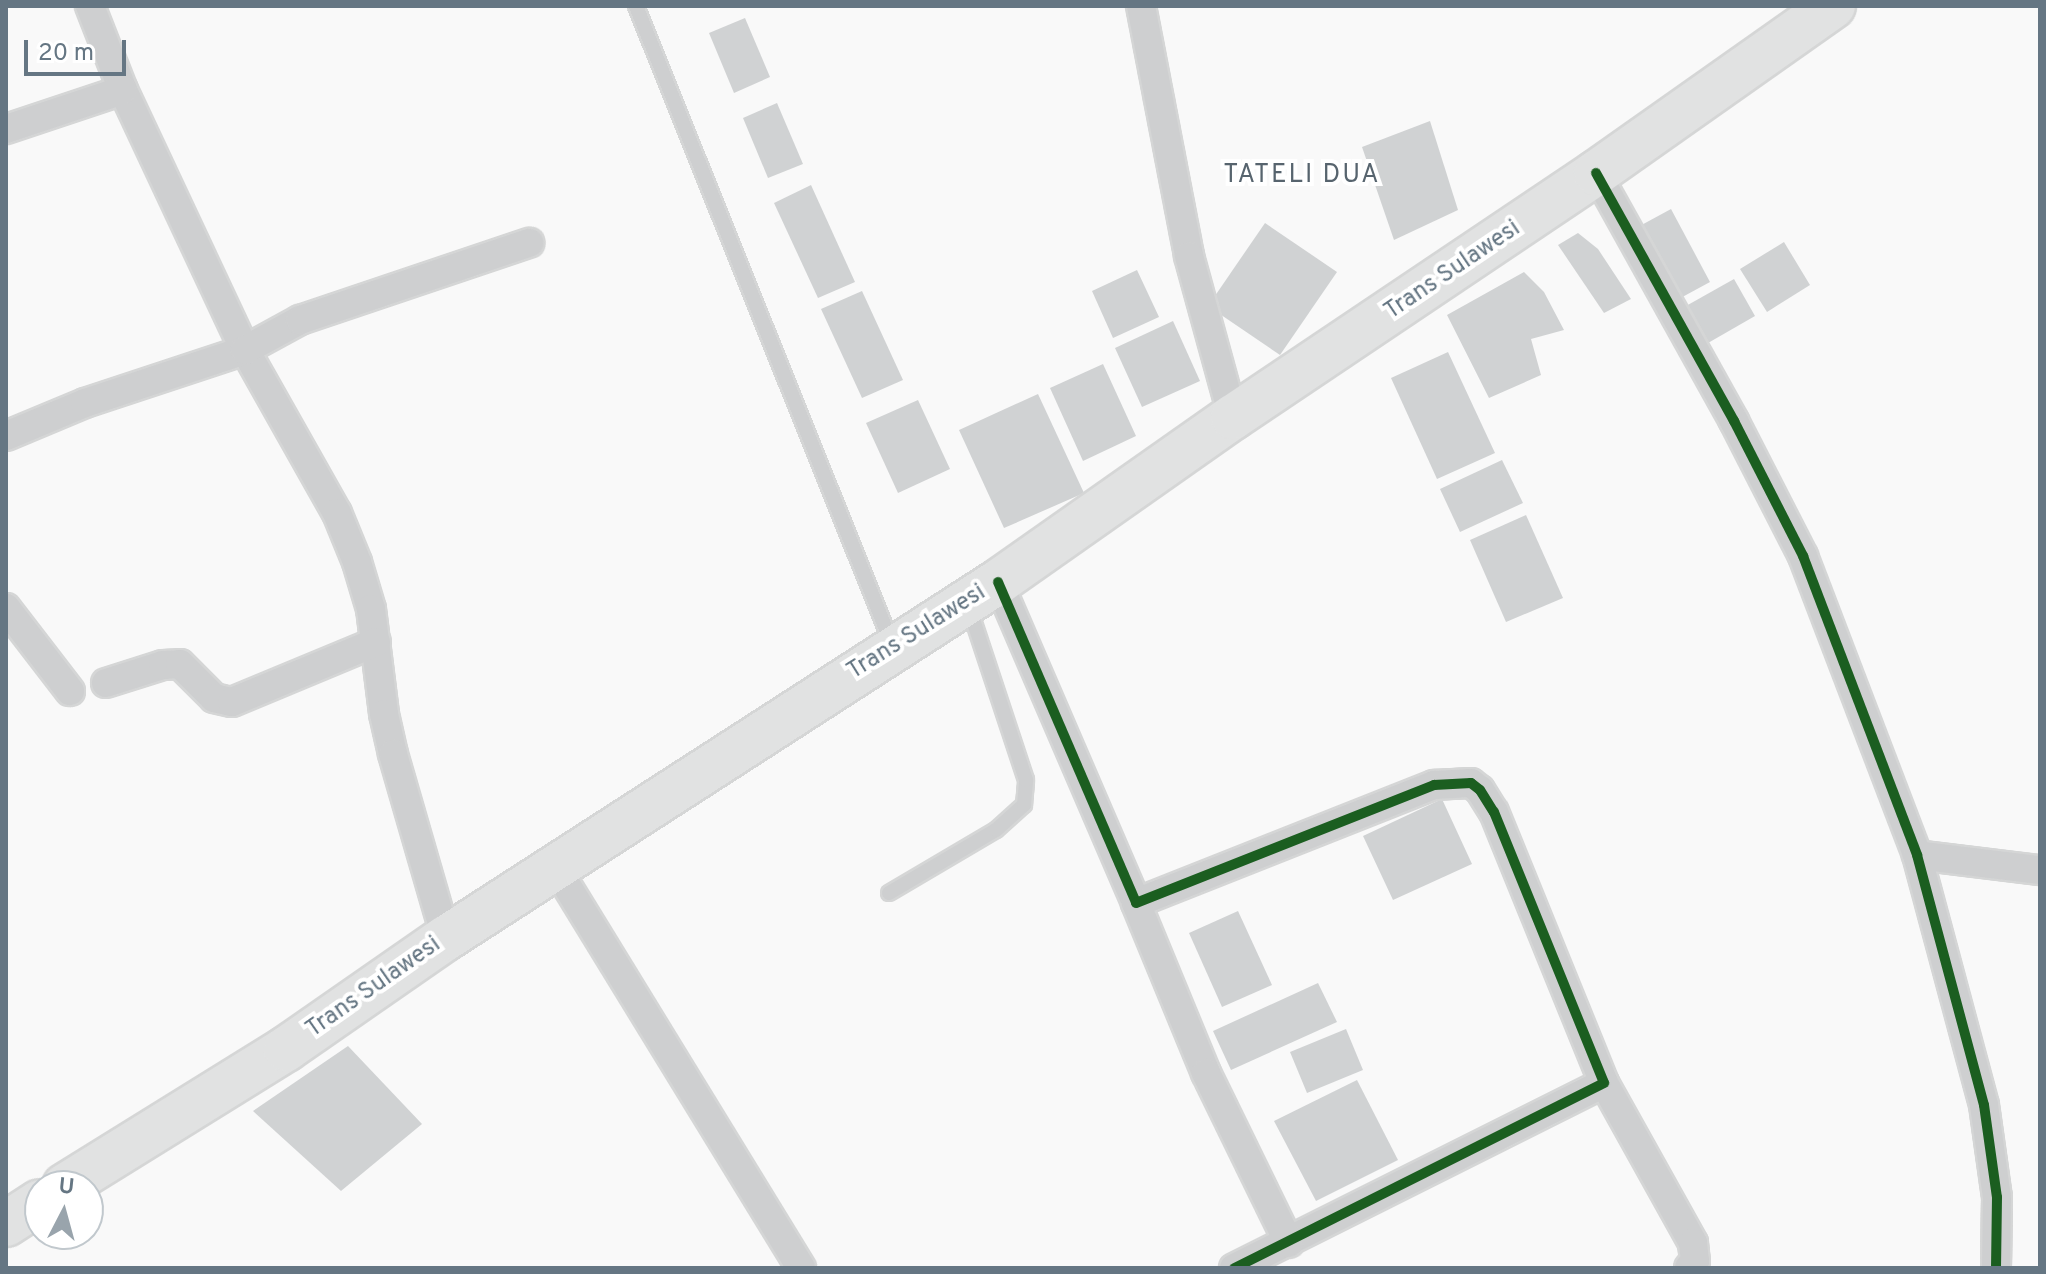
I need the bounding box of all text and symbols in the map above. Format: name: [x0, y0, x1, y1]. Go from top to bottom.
scale bar: [28, 24, 130, 74]
text: 20 m: [38, 39, 94, 69]
district label: TATELI DUA: [1223, 160, 1381, 192]
street label: Trans Sulawesi: [1380, 215, 1526, 327]
street label: Trans Sulawesi: [843, 579, 991, 687]
street label: Trans Sulawesi: [301, 931, 447, 1045]
north arrow: [24, 1170, 104, 1250]
text: U: [57, 1173, 76, 1202]

